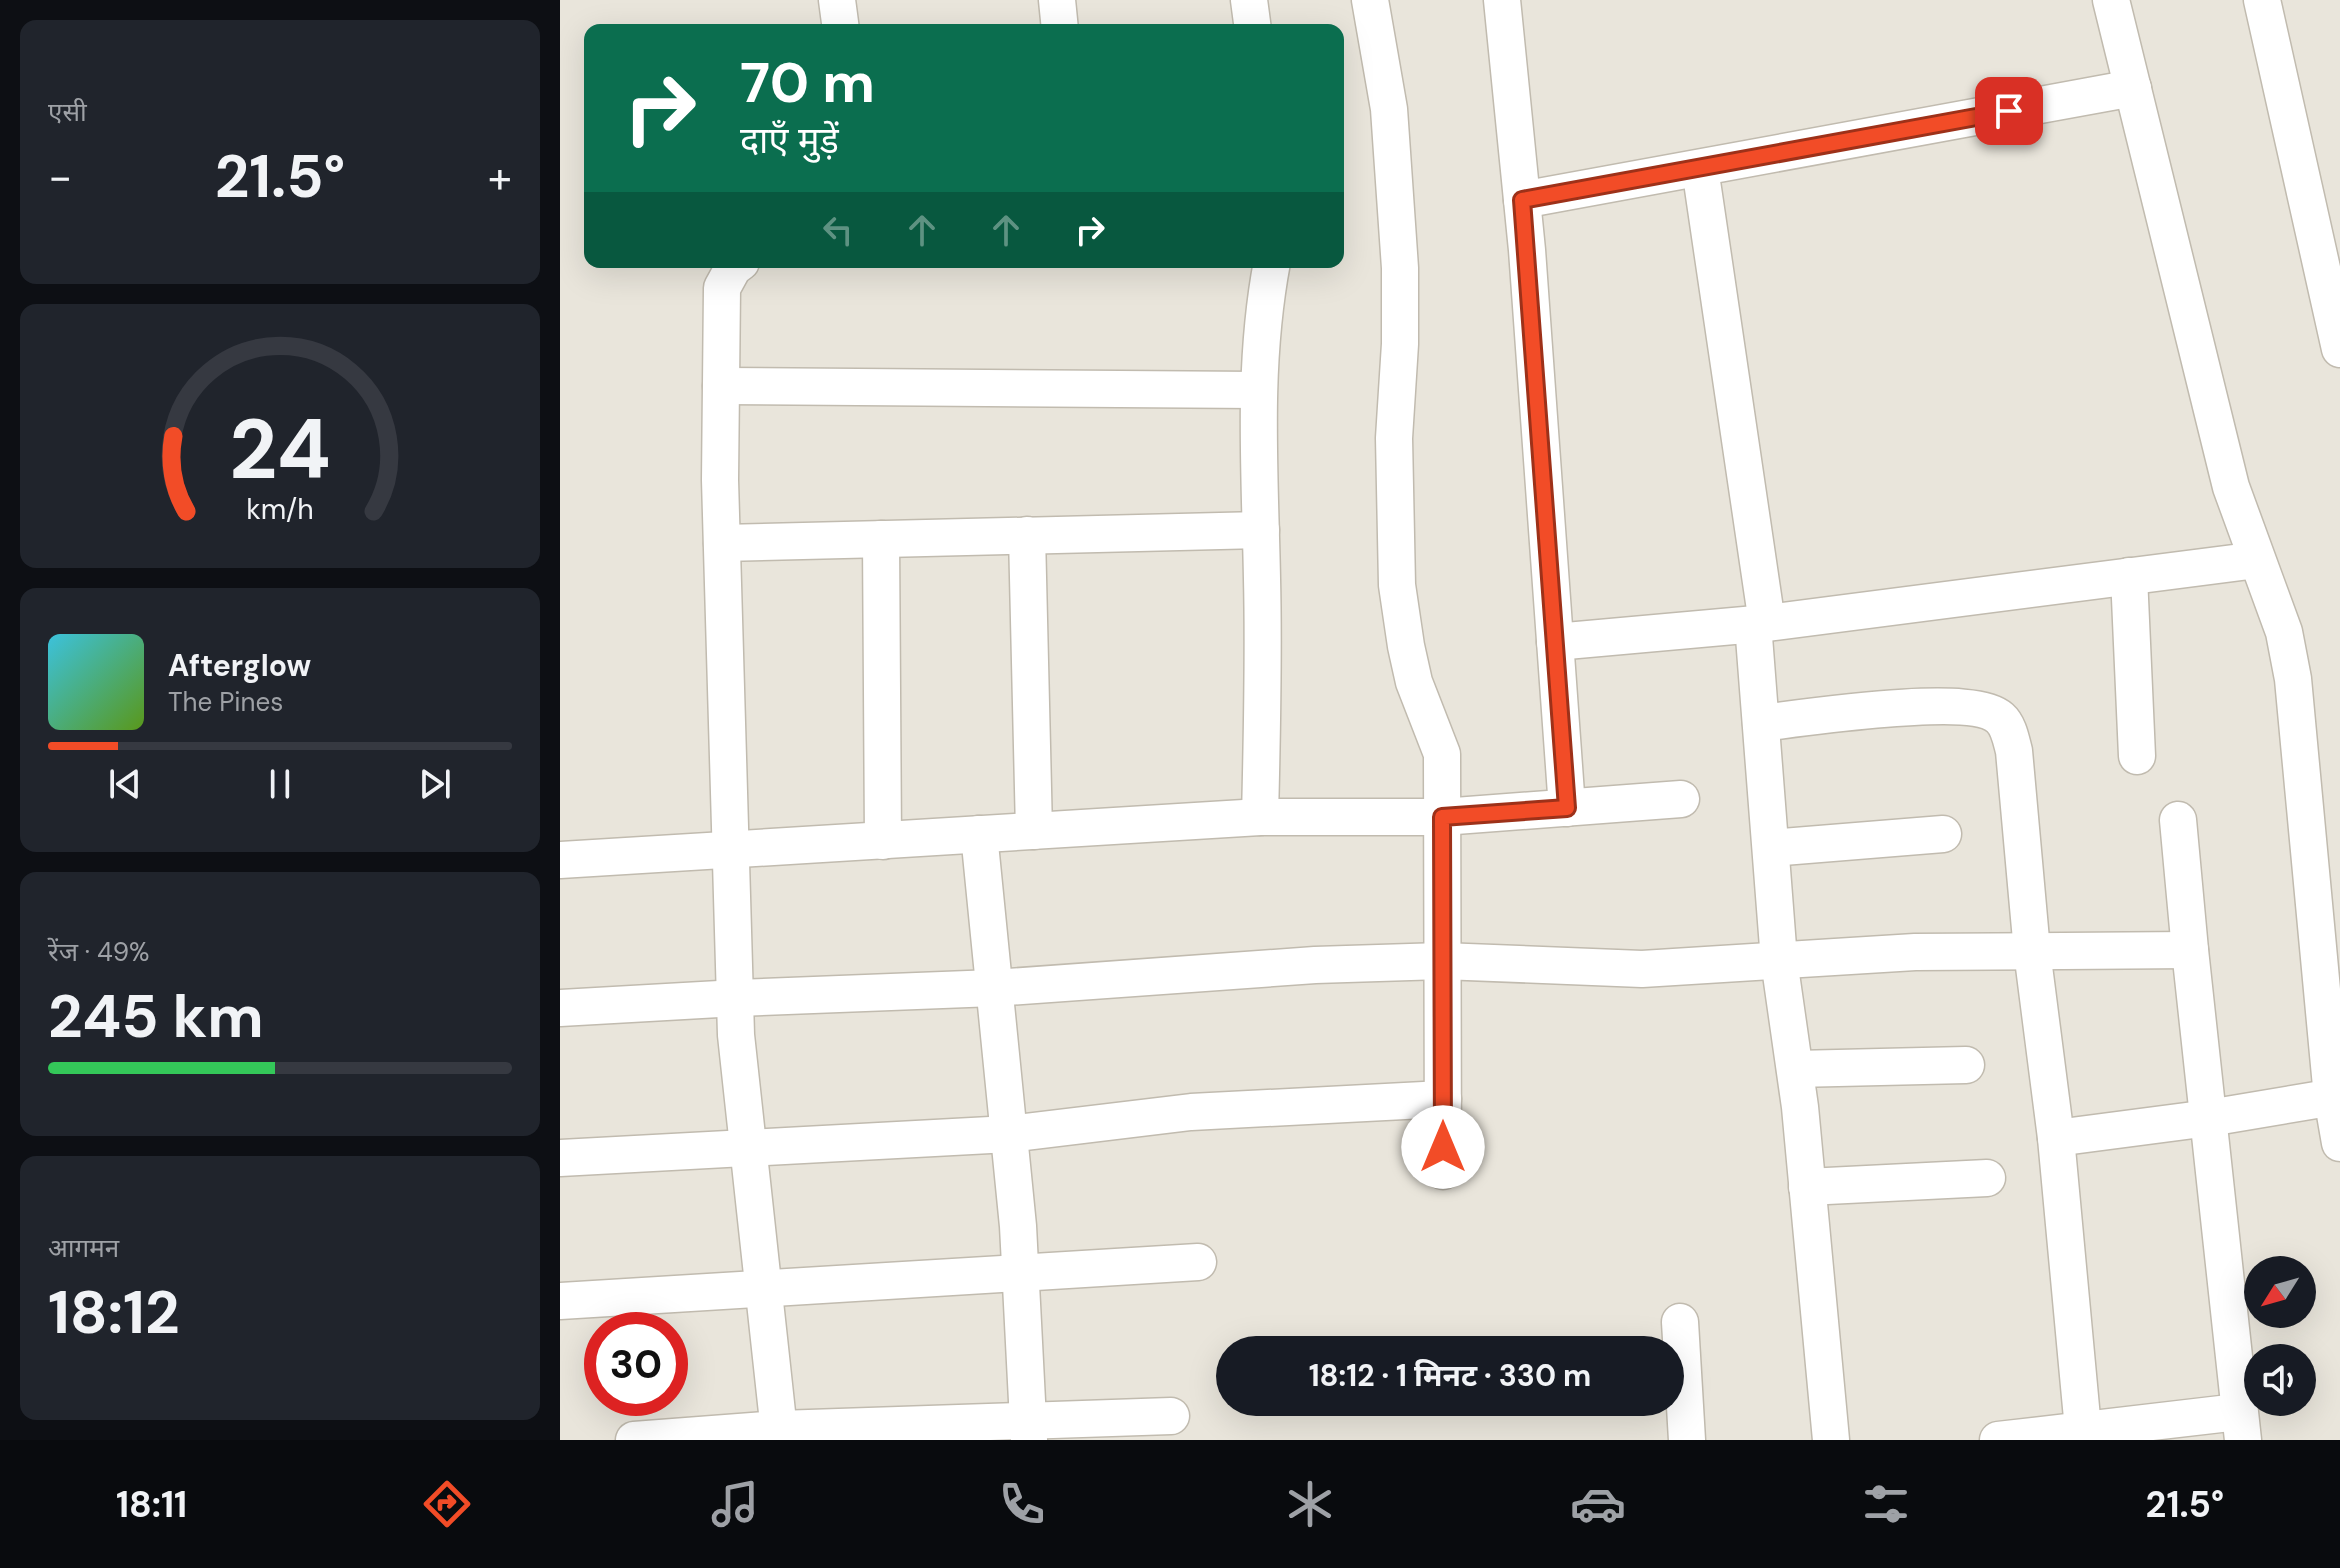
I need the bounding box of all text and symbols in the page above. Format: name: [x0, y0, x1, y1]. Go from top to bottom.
text: 70 m: [740, 46, 875, 119]
icon: right: [608, 56, 712, 160]
pin: [1975, 77, 2043, 145]
icon: arrive: [1987, 89, 2031, 133]
text: एसी: [48, 95, 87, 129]
text: दाएँ मुड़ें: [740, 117, 839, 164]
text: 21.5°: [215, 137, 345, 216]
text: −: [48, 148, 72, 206]
text: +: [488, 148, 512, 206]
icon: left: [816, 208, 860, 252]
icon: ahead: [900, 208, 944, 252]
icon: ahead: [984, 208, 1028, 252]
icon: right: [1068, 208, 1112, 252]
text: 24: [229, 395, 331, 504]
text: km/h: [246, 491, 314, 528]
text: Afterglow: [168, 646, 311, 685]
text: The Pines: [168, 685, 283, 719]
icon: previous: [103, 762, 147, 806]
icon: pause: [258, 762, 302, 806]
icon: next: [413, 762, 457, 806]
text: रेंज · 49%: [48, 935, 149, 969]
text: 245 km: [48, 977, 264, 1056]
position arrow: [1401, 1105, 1485, 1189]
text: आगमन: [48, 1231, 119, 1265]
north arrow: [2244, 1256, 2316, 1328]
map controls: [2244, 1256, 2316, 1416]
text: 18:12: [48, 1273, 180, 1352]
speed limit sign: 30: [584, 1312, 688, 1416]
button: sound: [2244, 1344, 2316, 1416]
text: 18:12 · 1 मिनट · 330 m: [1309, 1356, 1591, 1395]
icon: directions: [419, 1476, 475, 1532]
icon: music: [707, 1476, 763, 1532]
icon: phone: [994, 1476, 1050, 1532]
icon: climate: [1282, 1476, 1338, 1532]
icon: car: [1570, 1476, 1626, 1532]
icon: filters: [1858, 1476, 1914, 1532]
text: 18:11: [116, 1481, 187, 1528]
text: 21.5°: [2146, 1481, 2224, 1528]

